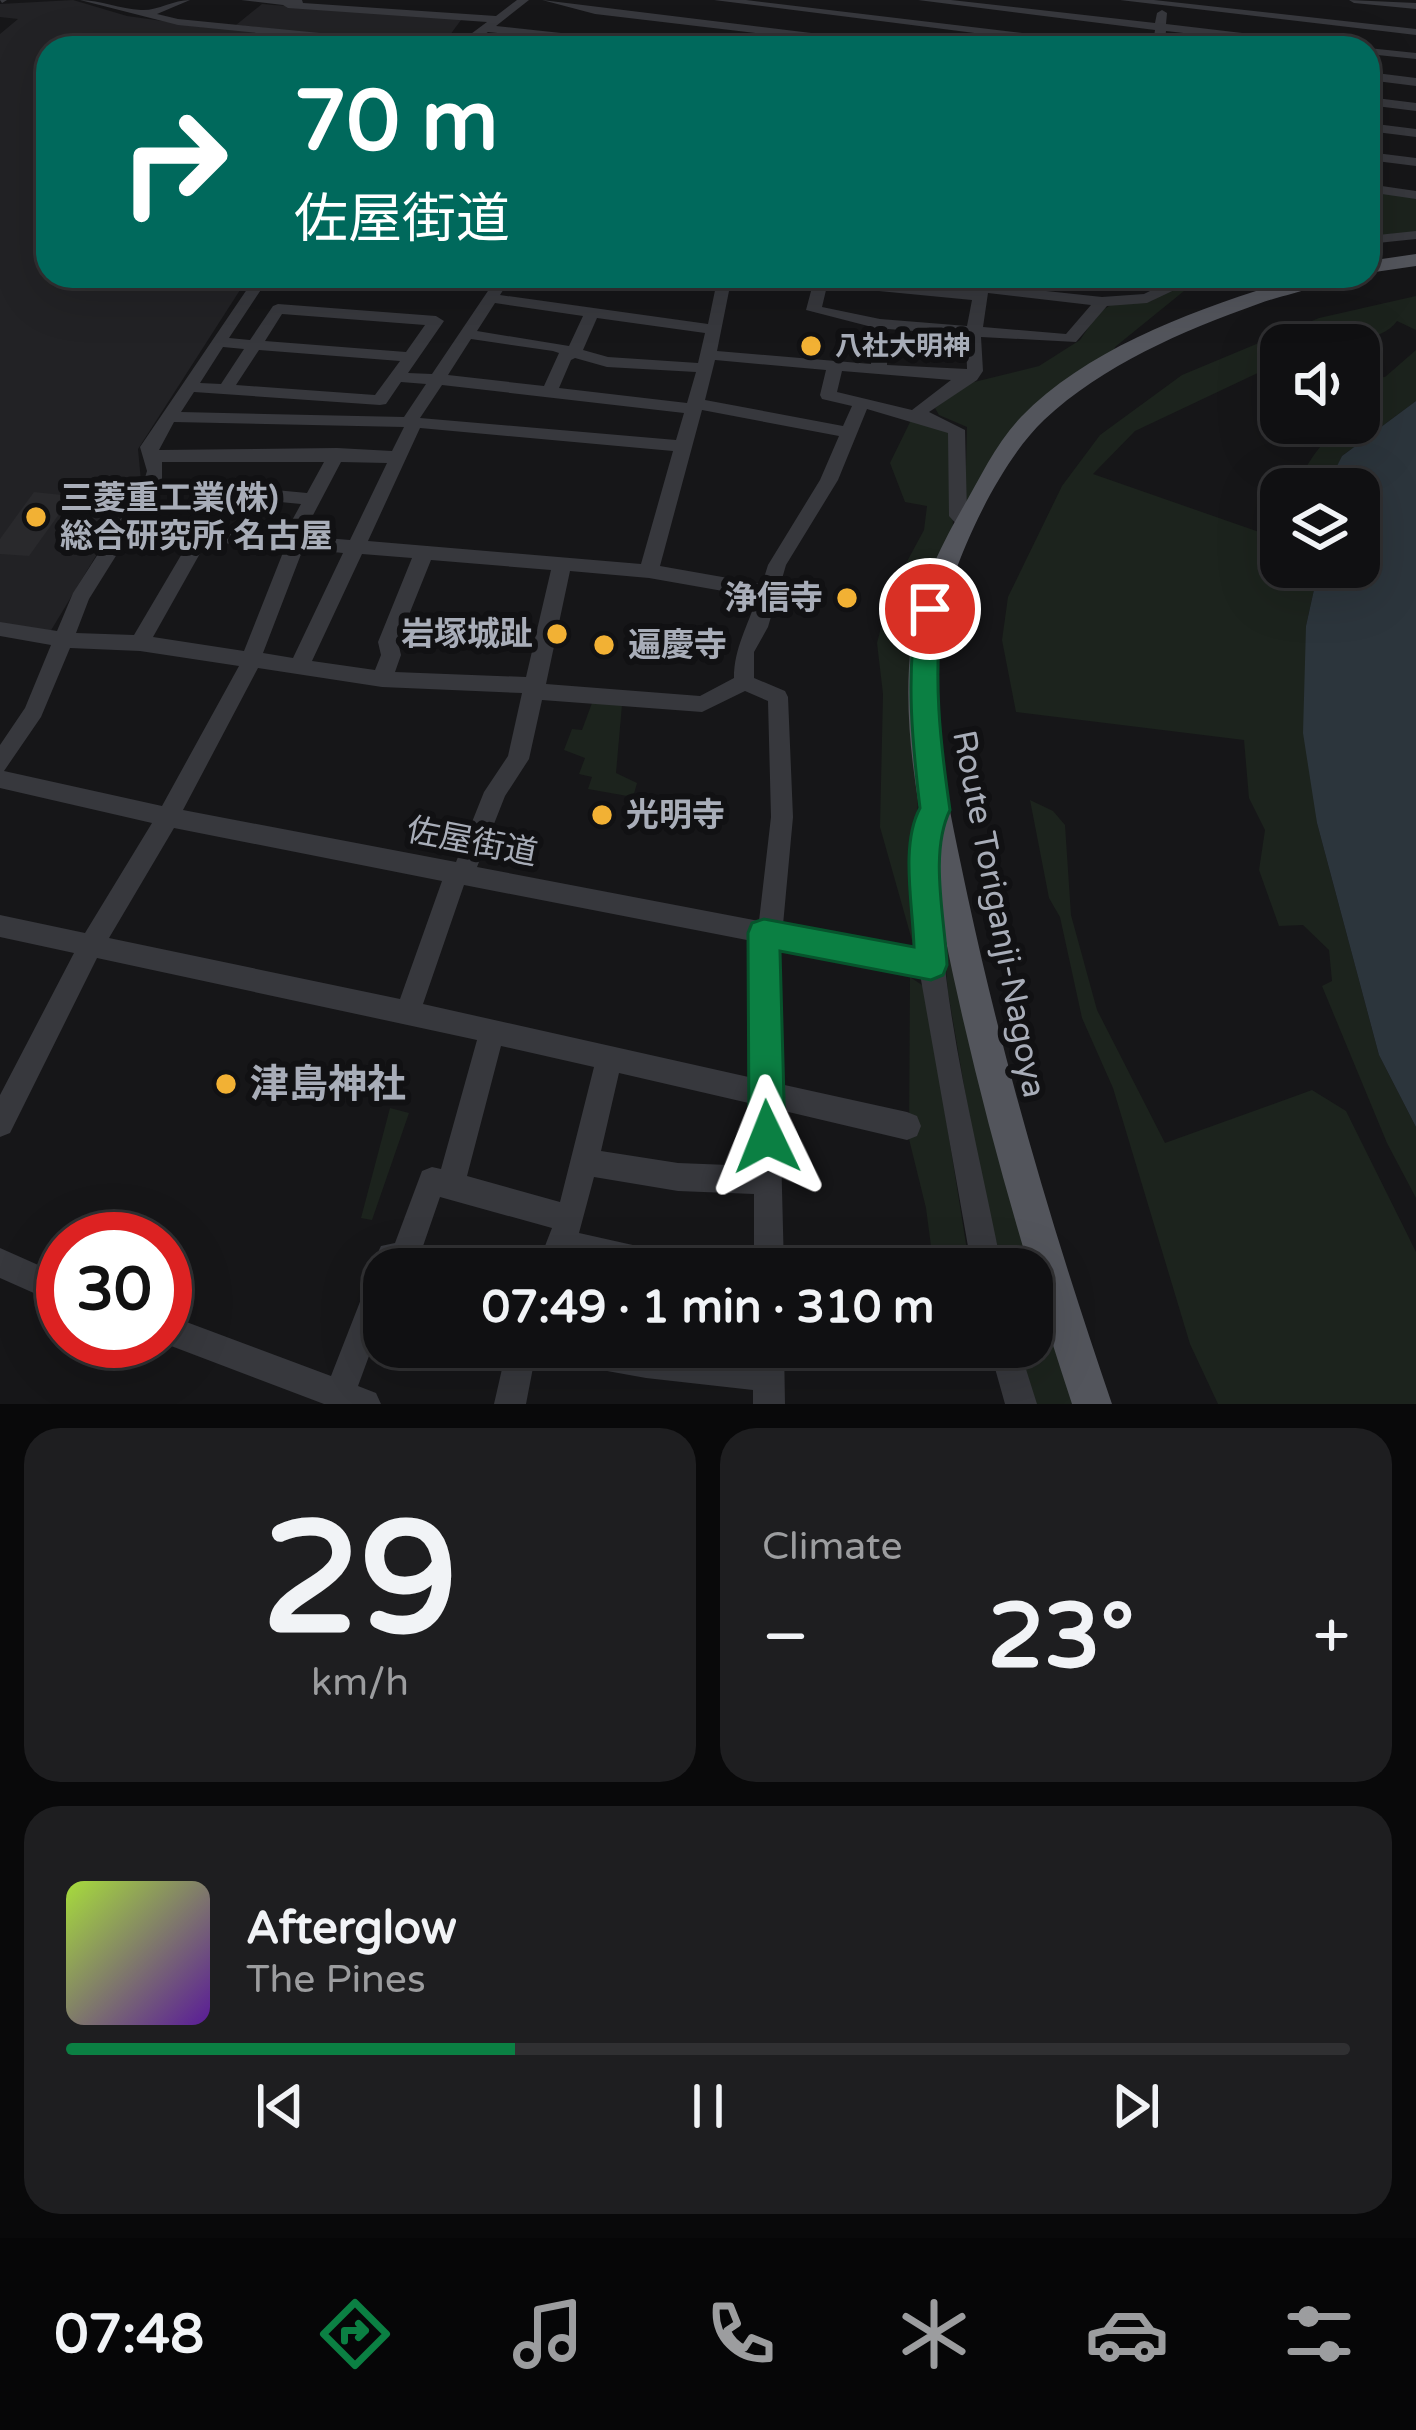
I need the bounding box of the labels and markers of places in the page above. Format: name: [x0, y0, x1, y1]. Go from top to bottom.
place label: 八社大明神: [835, 330, 970, 363]
marker: 八社大明神: [798, 333, 824, 359]
place label: 三菱重工業(株) 総合研究所 名古屋: [60, 479, 333, 556]
marker: 三菱重工業(株) 総合研究所 名古屋: [23, 504, 49, 530]
pin: [879, 558, 981, 660]
place label: 浄信寺: [724, 579, 823, 618]
marker: 浄信寺: [834, 585, 860, 611]
place label: 岩塚城趾: [401, 615, 533, 654]
marker: 岩塚城趾: [544, 621, 570, 647]
place label: 遍慶寺: [628, 626, 727, 665]
marker: 遍慶寺: [591, 632, 617, 658]
place label: 光明寺: [626, 796, 725, 835]
marker: 光明寺: [589, 802, 615, 828]
place label: 津島神社: [250, 1061, 406, 1108]
marker: 津島神社: [213, 1071, 239, 1097]

